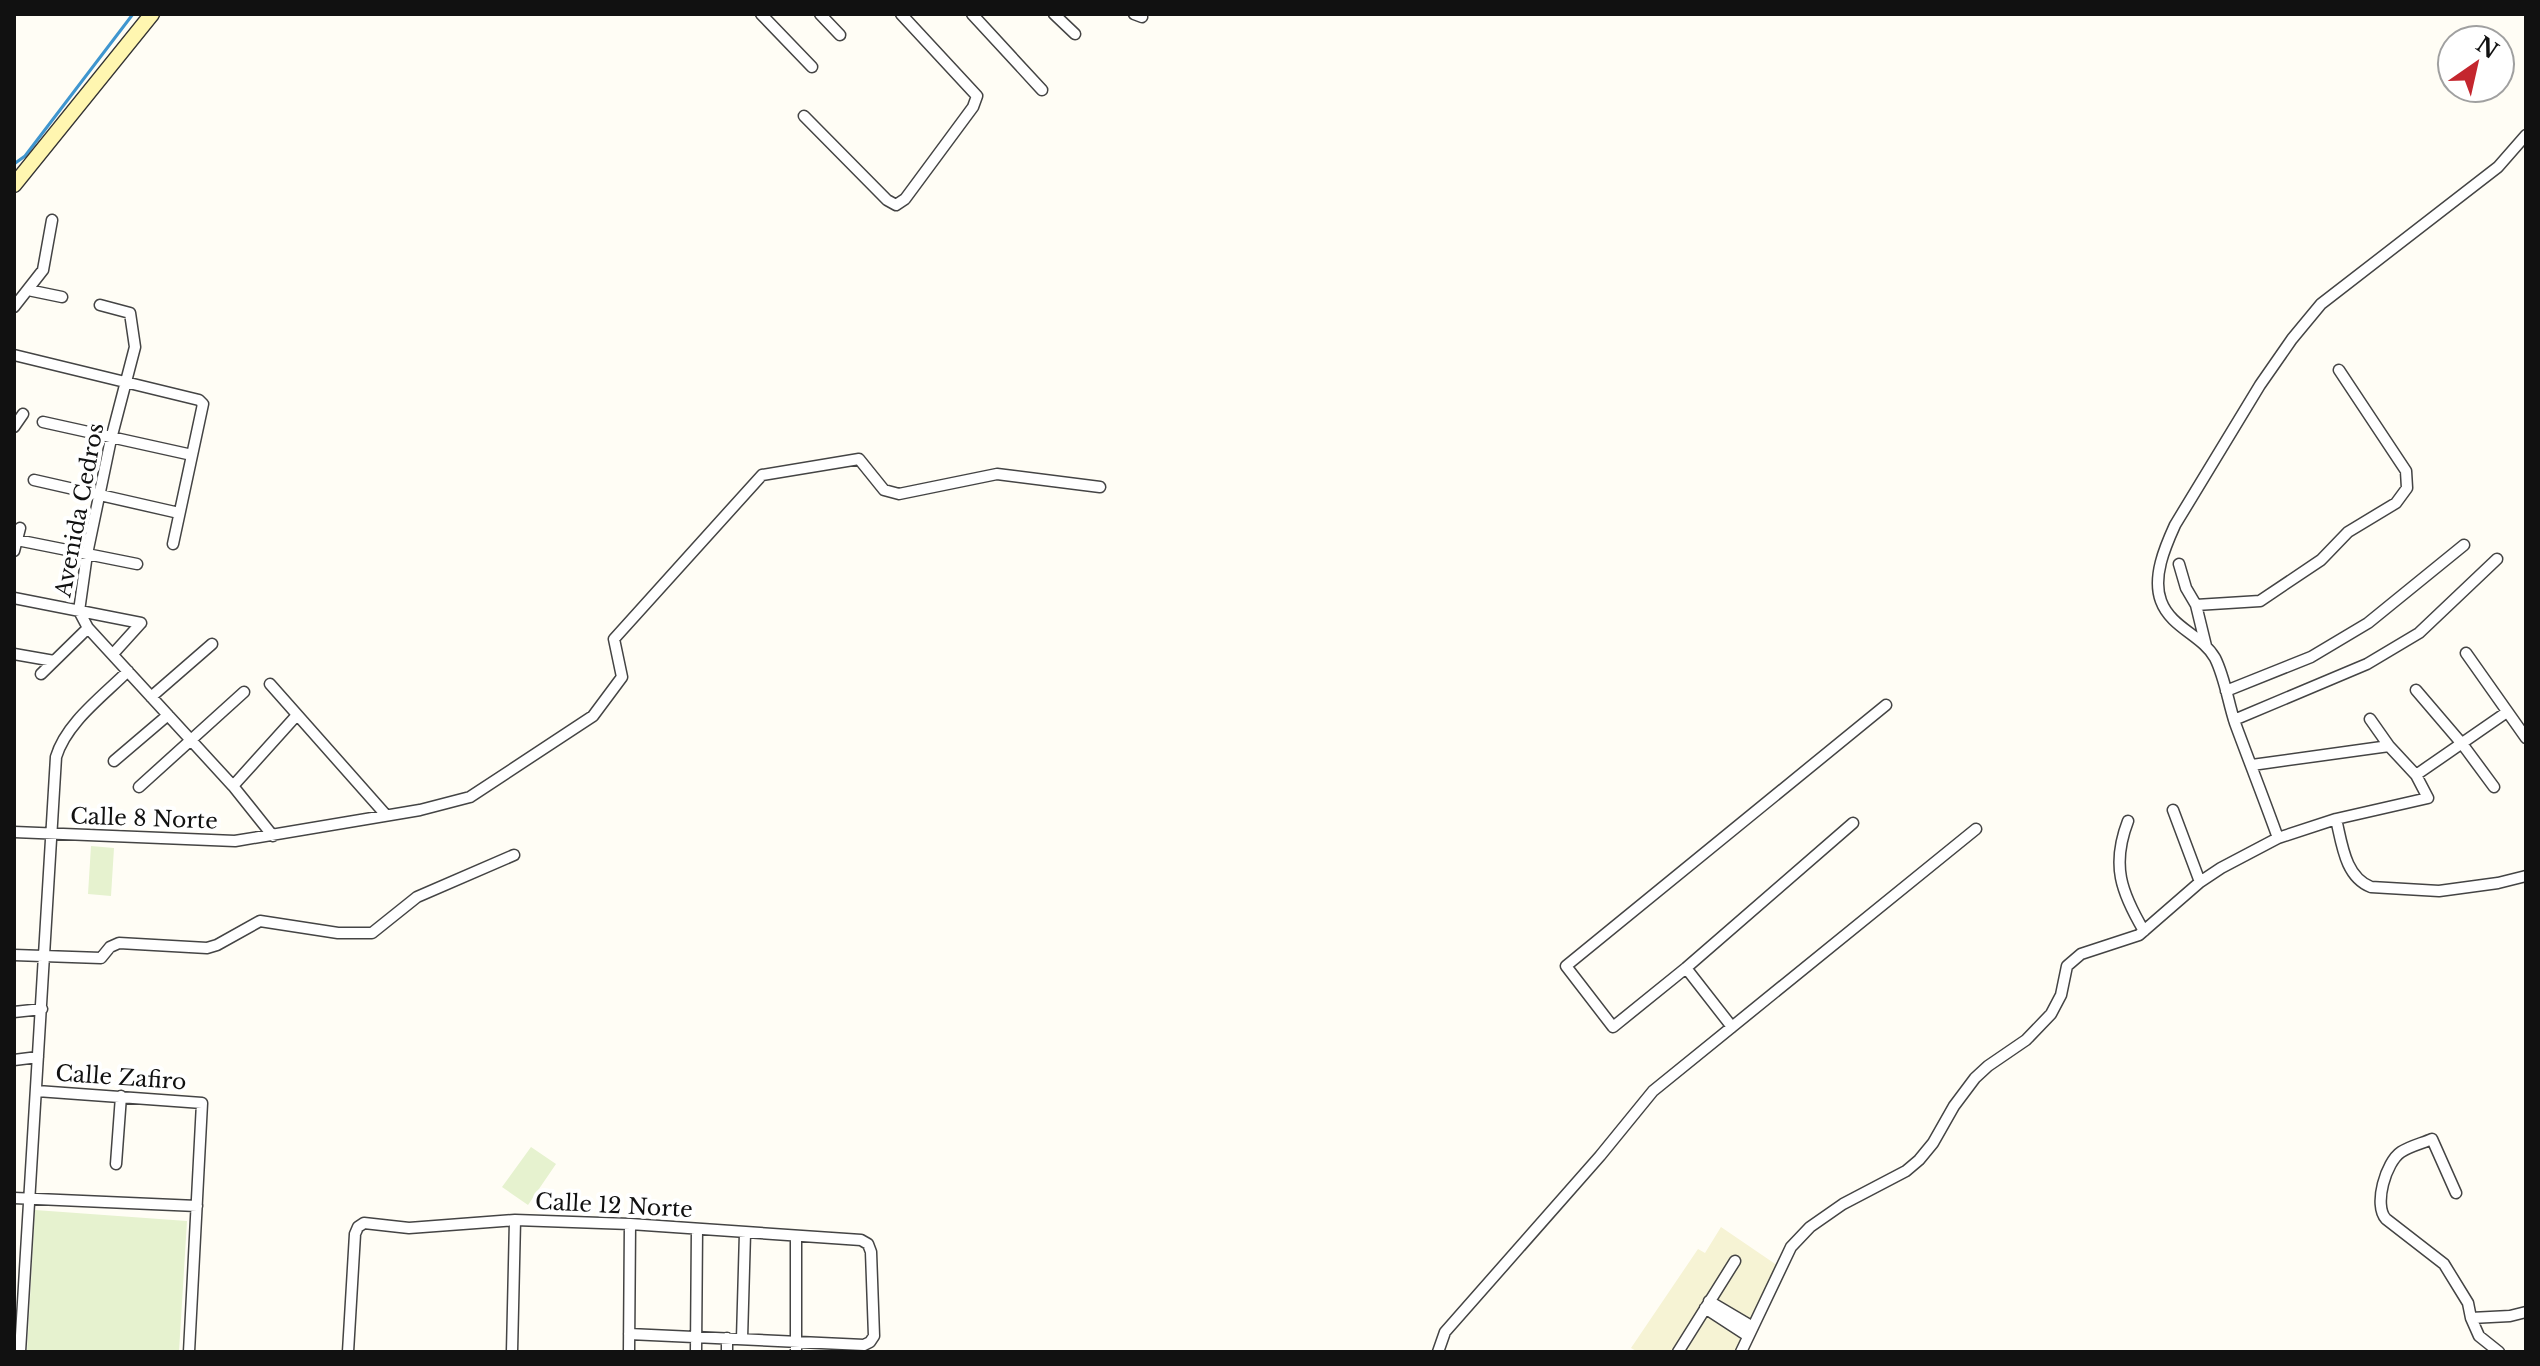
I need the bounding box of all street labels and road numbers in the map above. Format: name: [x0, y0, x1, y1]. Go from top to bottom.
street label: Avenida Cedros: [49, 421, 110, 600]
street label: Calle 8 Norte: [70, 802, 218, 835]
street label: Calle Zafiro: [55, 1059, 187, 1096]
street label: Calle 12 Norte: [535, 1188, 693, 1223]

